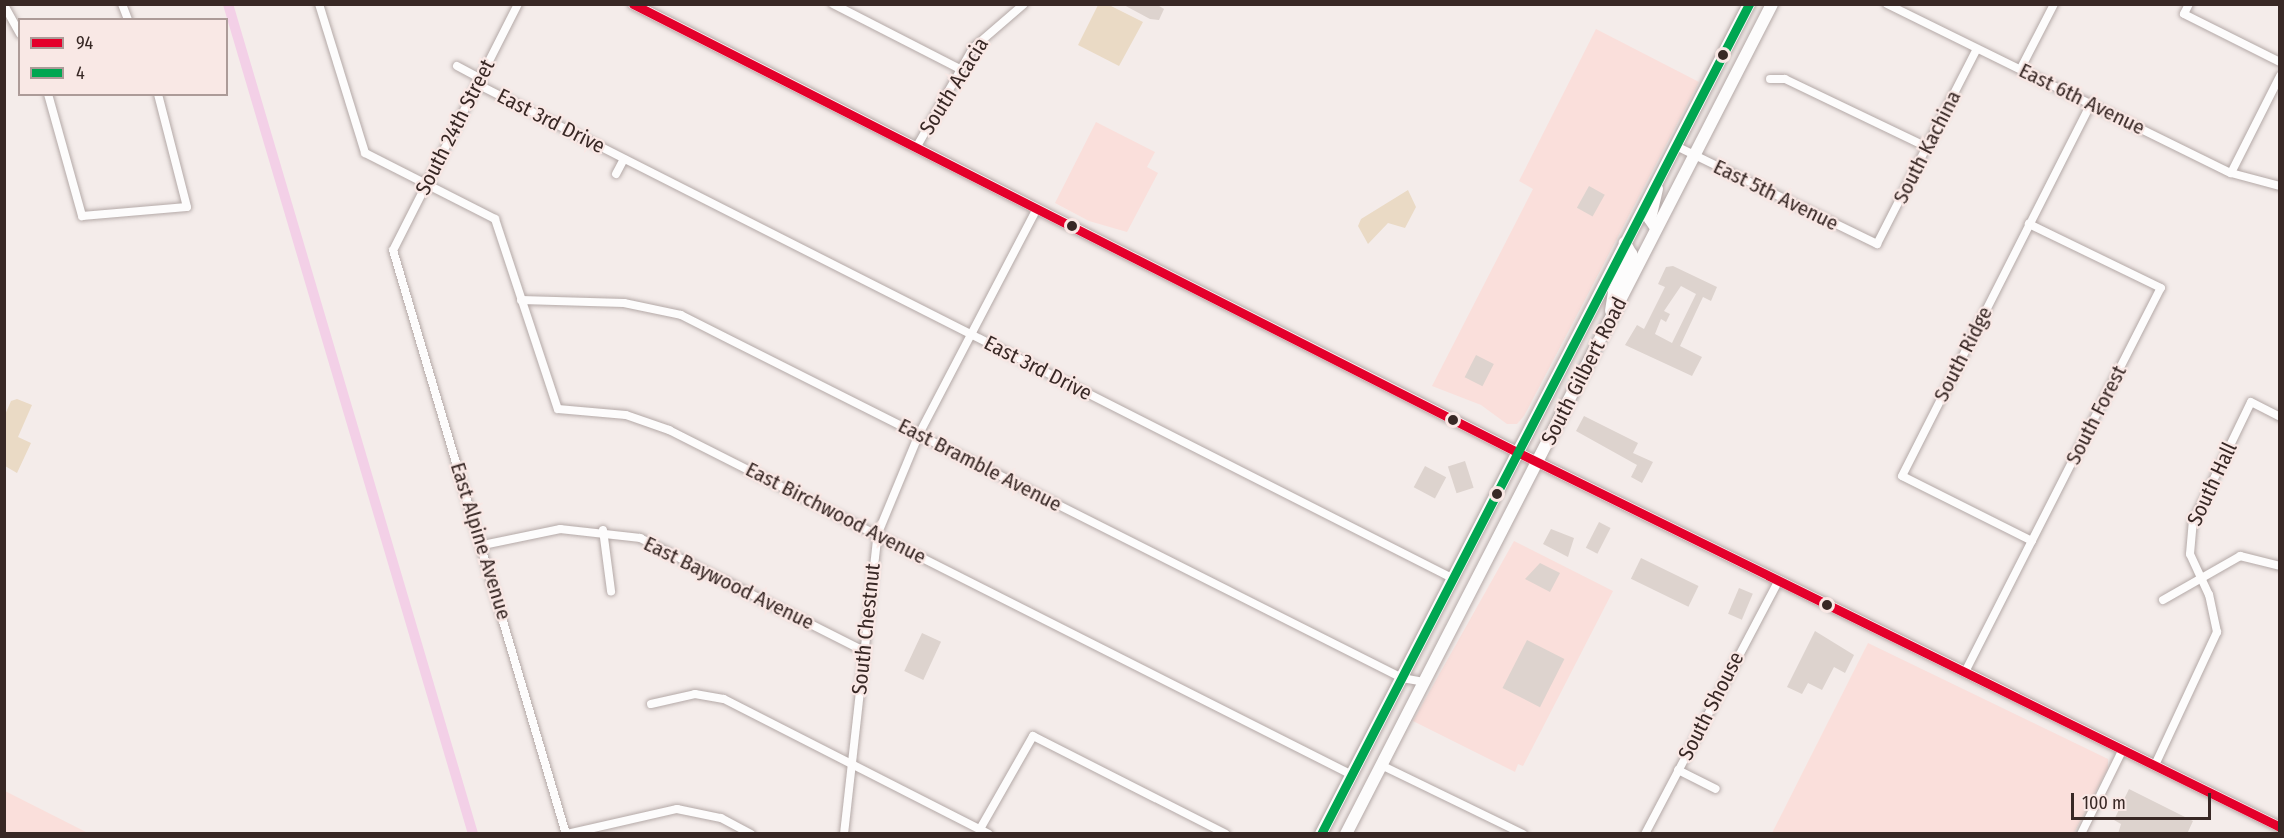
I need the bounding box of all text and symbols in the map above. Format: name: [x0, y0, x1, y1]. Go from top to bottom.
legend: [18, 18, 228, 96]
text: 94: [76, 32, 93, 54]
street label: South Acacia: [914, 33, 994, 139]
unlabelled marker: [1717, 49, 1729, 61]
street label: South 24th Street: [410, 55, 500, 199]
street label: East 6th Avenue: [2015, 58, 2149, 140]
text: 4: [76, 62, 85, 84]
street label: East 3rd Drive: [493, 83, 609, 159]
street label: South Kachina: [1888, 86, 1966, 208]
street label: East 5th Avenue: [1709, 154, 1843, 236]
unlabelled marker: [1066, 220, 1078, 232]
street label: South Gilbert Road: [1536, 293, 1632, 449]
street label: South Ridge: [1928, 302, 1998, 406]
street label: East 3rd Drive: [980, 330, 1096, 406]
street label: South Forest: [2060, 361, 2132, 469]
street label: East Bramble Avenue: [894, 413, 1066, 517]
unlabelled marker: [1447, 414, 1459, 426]
street label: South Hall: [2182, 438, 2242, 530]
street label: East Birchwood Avenue: [742, 457, 930, 569]
street label: East Alpine Avenue: [445, 459, 517, 623]
unlabelled marker: [1491, 488, 1503, 500]
street label: East Baywood Avenue: [640, 531, 818, 635]
street label: South Chestnut: [847, 562, 885, 696]
unlabelled marker: [1821, 599, 1833, 611]
street label: South Shouse: [1673, 648, 1749, 764]
scale bar: [2074, 781, 2214, 819]
text: 100 m: [2082, 792, 2126, 814]

